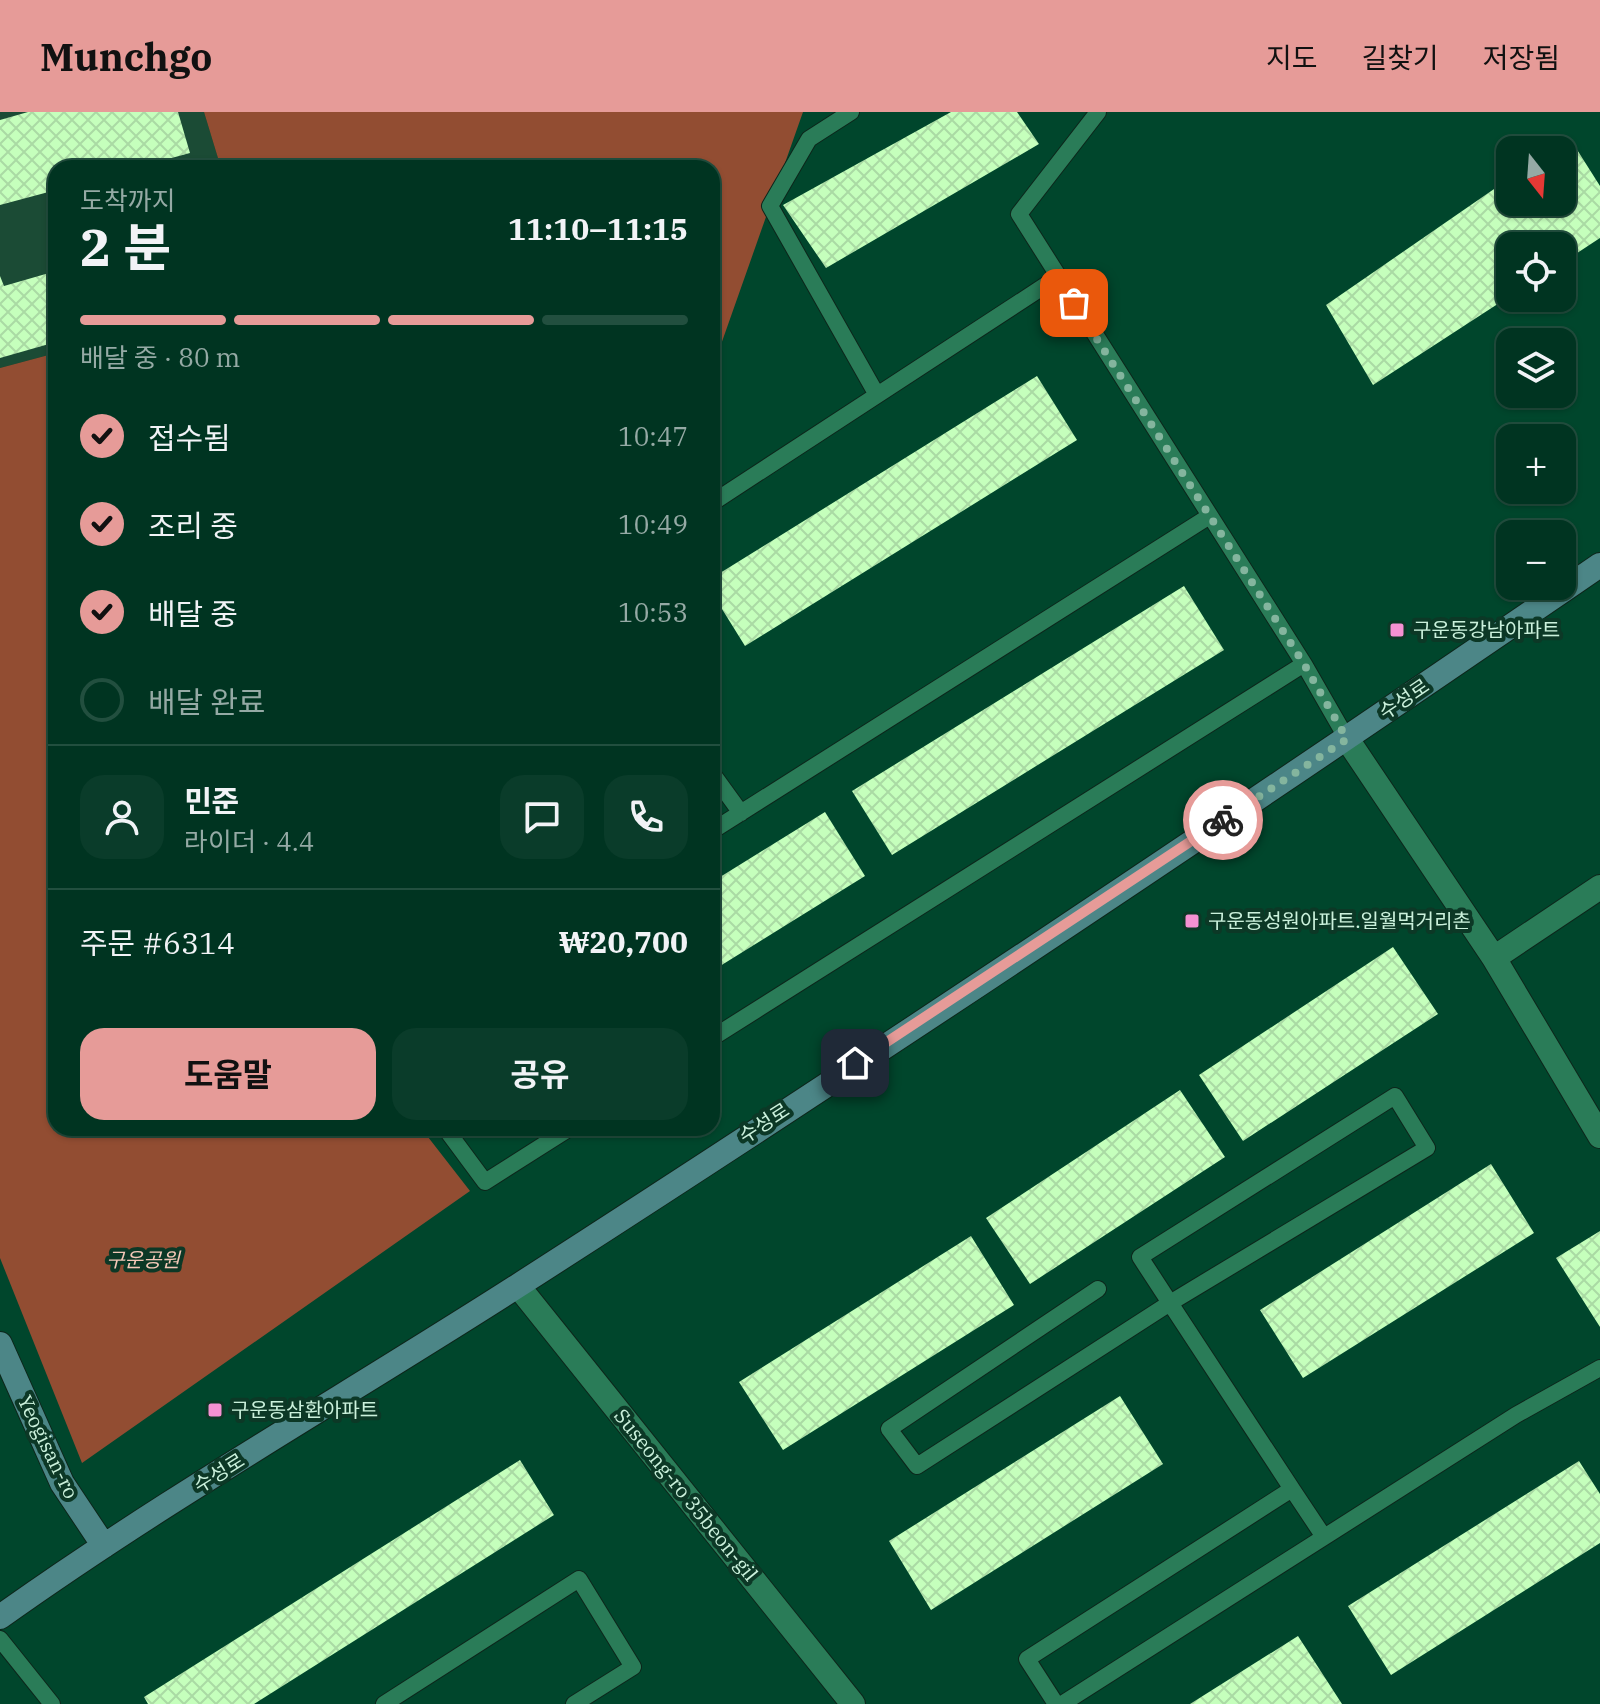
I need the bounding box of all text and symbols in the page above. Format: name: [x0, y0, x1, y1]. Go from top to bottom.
text: Munchgo: [40, 32, 212, 81]
text: 지도: [1266, 39, 1317, 76]
text: 길찾기: [1361, 39, 1439, 76]
text: 저장됨: [1483, 39, 1560, 76]
north arrow: [1496, 136, 1576, 216]
map controls: [1496, 136, 1576, 600]
text: 도착까지: [80, 183, 176, 217]
text: 11:10–11:15: [508, 209, 688, 248]
text: 2 분: [80, 213, 171, 280]
button: locate: [1496, 232, 1576, 312]
pin: [1040, 269, 1108, 337]
icon: bag: [1052, 281, 1096, 325]
button: layers: [1496, 328, 1576, 408]
text: 배달 중 · 80 m: [80, 340, 240, 374]
icon: check: [80, 414, 124, 458]
text: 접수됨: [148, 418, 231, 457]
text: 10:47: [618, 419, 688, 453]
button: +: [1496, 424, 1576, 504]
icon: check: [80, 502, 124, 546]
text: 조리 중: [148, 506, 238, 545]
text: 10:49: [618, 507, 688, 541]
button: −: [1496, 520, 1576, 600]
icon: check: [80, 590, 124, 634]
text: 배달 중: [148, 594, 238, 633]
text: 10:53: [618, 595, 688, 629]
place label: 구운동강남아파트: [1413, 616, 1560, 643]
marker: 구운동강남아파트: [1388, 621, 1406, 639]
street label: 수성로: [1373, 672, 1434, 725]
text: 배달 완료: [148, 682, 265, 721]
button: person: [80, 775, 164, 859]
button: chat: [500, 775, 584, 859]
button: phone: [604, 775, 688, 859]
courier: [1183, 780, 1263, 860]
text: 민준: [184, 781, 239, 820]
icon: bike: [1201, 798, 1245, 842]
text: 라이더 · 4.4: [184, 824, 314, 858]
place label: 구운동성원아파트.일월먹거리촌: [1208, 907, 1471, 934]
marker: 구운동성원아파트.일월먹거리촌: [1183, 912, 1201, 930]
text: ₩20,700: [559, 922, 688, 961]
text: 주문 #6314: [80, 923, 235, 962]
button: 도움말: [80, 1028, 376, 1120]
button: 공유: [392, 1028, 688, 1120]
pin: [821, 1029, 889, 1097]
icon: home: [833, 1041, 877, 1085]
street label: 수성로: [733, 1096, 794, 1149]
park label: 구운공원: [106, 1246, 181, 1273]
street label: Yeogisan-ro: [12, 1391, 85, 1503]
place label: 구운동삼환아파트: [231, 1396, 378, 1423]
marker: 구운동삼환아파트: [206, 1401, 224, 1419]
street label: Suseong-ro 35beon-gil: [608, 1403, 764, 1586]
street label: 수성로: [188, 1447, 249, 1499]

